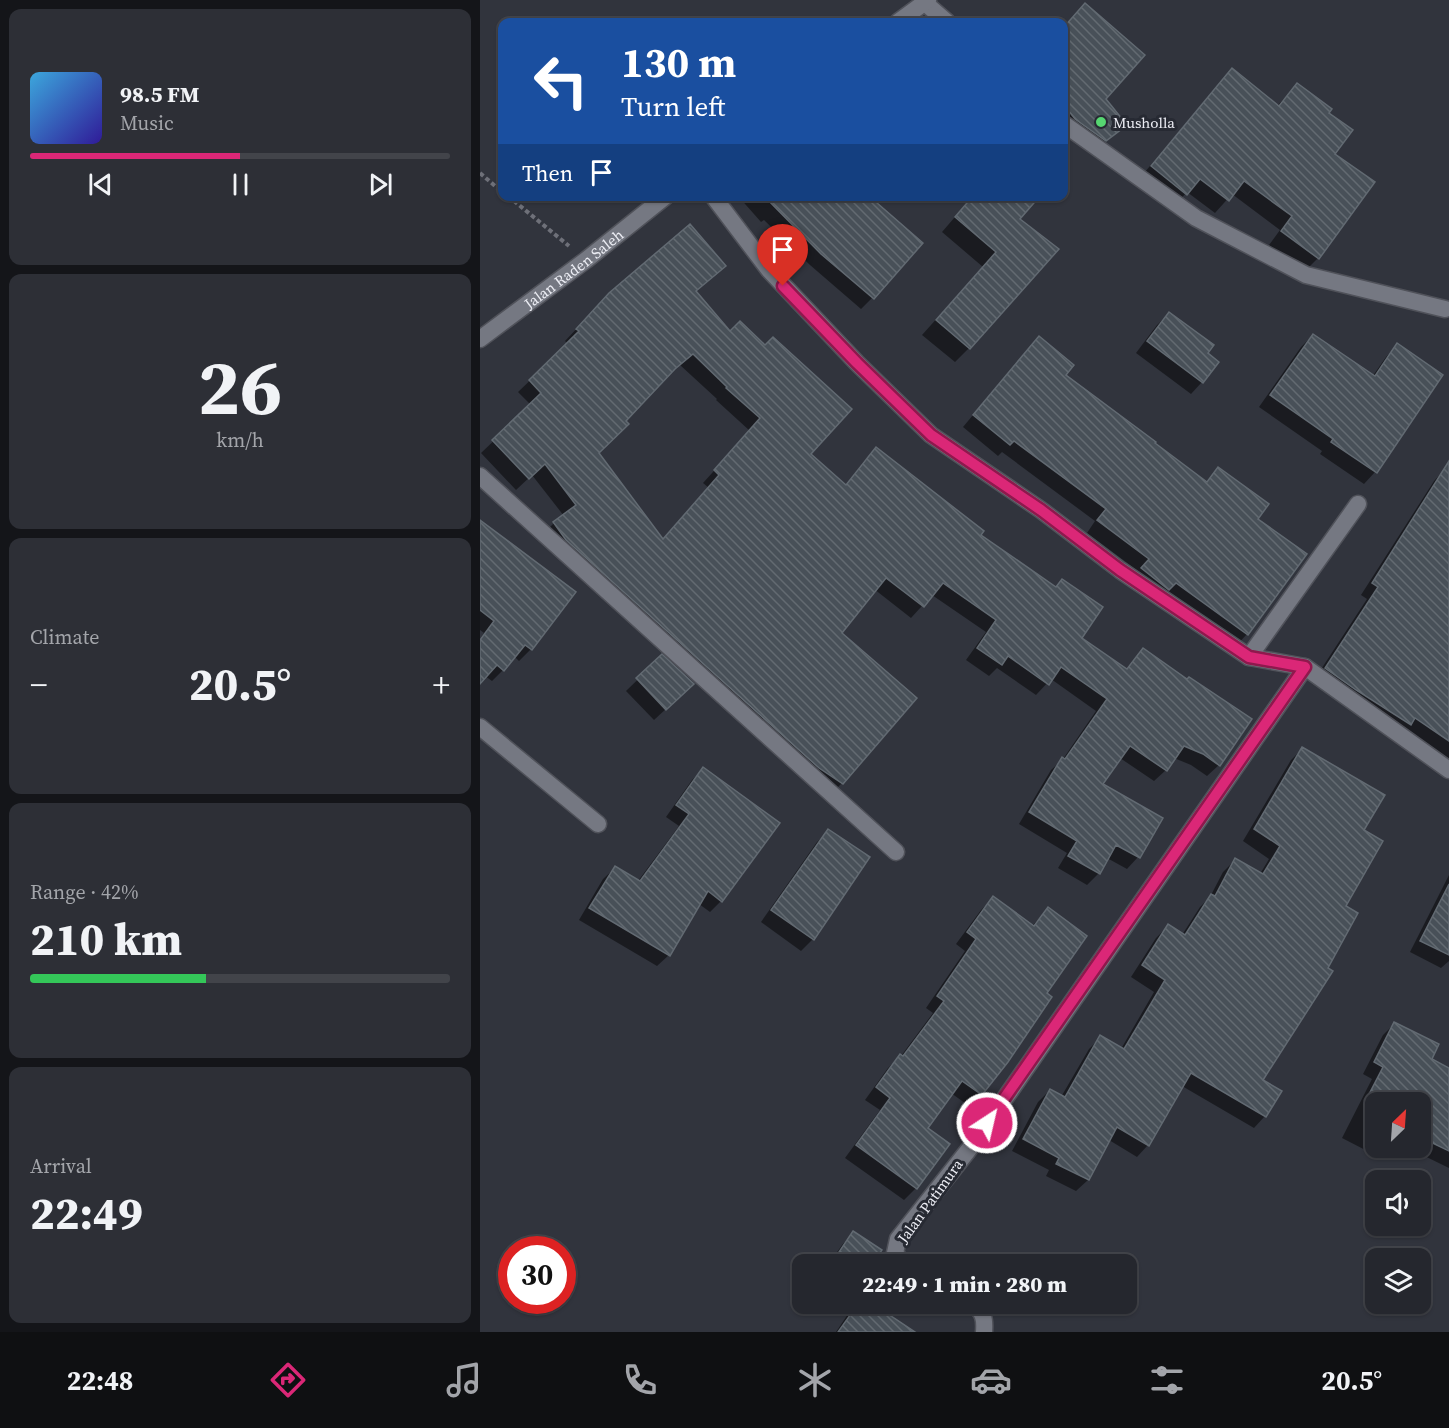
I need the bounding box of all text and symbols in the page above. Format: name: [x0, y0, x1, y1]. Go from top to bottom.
text: 130 m: [621, 33, 736, 91]
icon: left: [522, 42, 600, 120]
text: 98.5 FM: [120, 79, 199, 109]
text: Turn left: [621, 88, 725, 125]
text: Music: [120, 109, 174, 137]
place label: Musholla: [1113, 112, 1175, 133]
marker: Musholla: [1094, 115, 1108, 129]
icon: arrive: [585, 156, 618, 189]
text: Then: [522, 158, 573, 188]
icon: previous: [84, 168, 117, 201]
icon: pause: [224, 168, 257, 201]
icon: next: [364, 168, 397, 201]
street label: Jalan Raden Saleh: [519, 224, 627, 314]
pin: [757, 224, 808, 286]
icon: arrive: [766, 233, 799, 266]
text: 26: [198, 333, 282, 440]
text: km/h: [216, 426, 264, 454]
text: Climate: [30, 623, 99, 651]
text: 20.5°: [189, 653, 291, 715]
text: −: [30, 662, 48, 707]
text: +: [433, 662, 450, 707]
text: Range · 42%: [30, 878, 139, 906]
text: 210 km: [30, 908, 182, 970]
position arrow: [955, 1091, 1019, 1155]
north arrow: [1365, 1092, 1431, 1158]
map controls: [1365, 1092, 1431, 1314]
text: Arrival: [30, 1152, 92, 1180]
street label: Jalan Patimura: [892, 1154, 968, 1248]
button: sound: [1365, 1170, 1431, 1236]
text: 22:49: [30, 1182, 143, 1244]
speed limit sign: 30: [498, 1236, 576, 1314]
button: layers: [1365, 1248, 1431, 1314]
text: 22:49 · 1 min · 280 m: [862, 1269, 1067, 1299]
icon: directions: [267, 1359, 309, 1401]
icon: music: [443, 1359, 485, 1401]
icon: phone: [619, 1359, 661, 1401]
icon: climate: [794, 1359, 836, 1401]
icon: car: [970, 1359, 1012, 1401]
icon: filters: [1146, 1359, 1188, 1401]
text: 22:48: [67, 1362, 133, 1399]
text: 20.5°: [1321, 1362, 1382, 1399]

